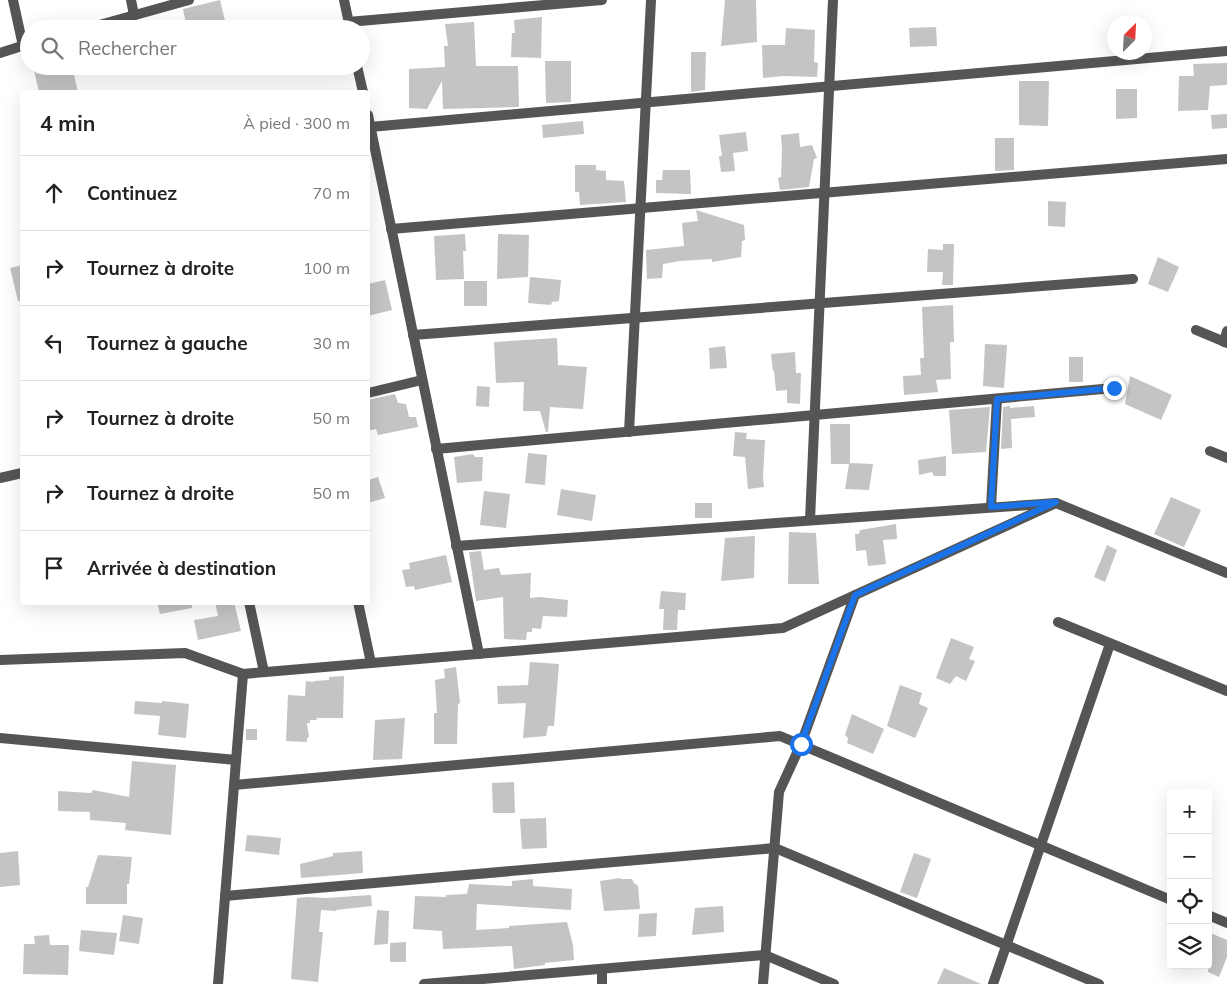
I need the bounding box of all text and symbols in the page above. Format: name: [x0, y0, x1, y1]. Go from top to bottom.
north arrow: [1107, 15, 1152, 60]
search box: [20, 20, 370, 75]
icon: search: [38, 34, 66, 62]
text: Rechercher: [78, 36, 177, 60]
text: 4 min: [40, 110, 95, 136]
text: À pied · 300 m: [243, 113, 350, 133]
icon: ahead: [40, 179, 68, 207]
text: Continuez: [87, 181, 177, 205]
text: 70 m: [313, 183, 350, 203]
icon: right: [40, 254, 68, 282]
text: Tournez à droite: [87, 256, 234, 280]
text: 100 m: [303, 258, 350, 278]
icon: left: [40, 329, 68, 357]
text: Tournez à gauche: [87, 331, 248, 355]
text: 30 m: [313, 333, 350, 353]
route end: [1103, 377, 1126, 400]
icon: right: [40, 404, 68, 432]
text: Tournez à droite: [87, 406, 234, 430]
text: 50 m: [313, 408, 350, 428]
icon: right: [40, 479, 68, 507]
text: Tournez à droite: [87, 481, 234, 505]
text: 50 m: [313, 483, 350, 503]
icon: arrive: [40, 554, 68, 582]
text: Arrivée à destination: [87, 556, 276, 580]
route start: [790, 733, 813, 756]
map controls: [1167, 789, 1212, 969]
button: +: [1167, 789, 1212, 834]
button: −: [1167, 834, 1212, 879]
button: locate: [1167, 879, 1212, 924]
button: layers: [1167, 924, 1212, 969]

